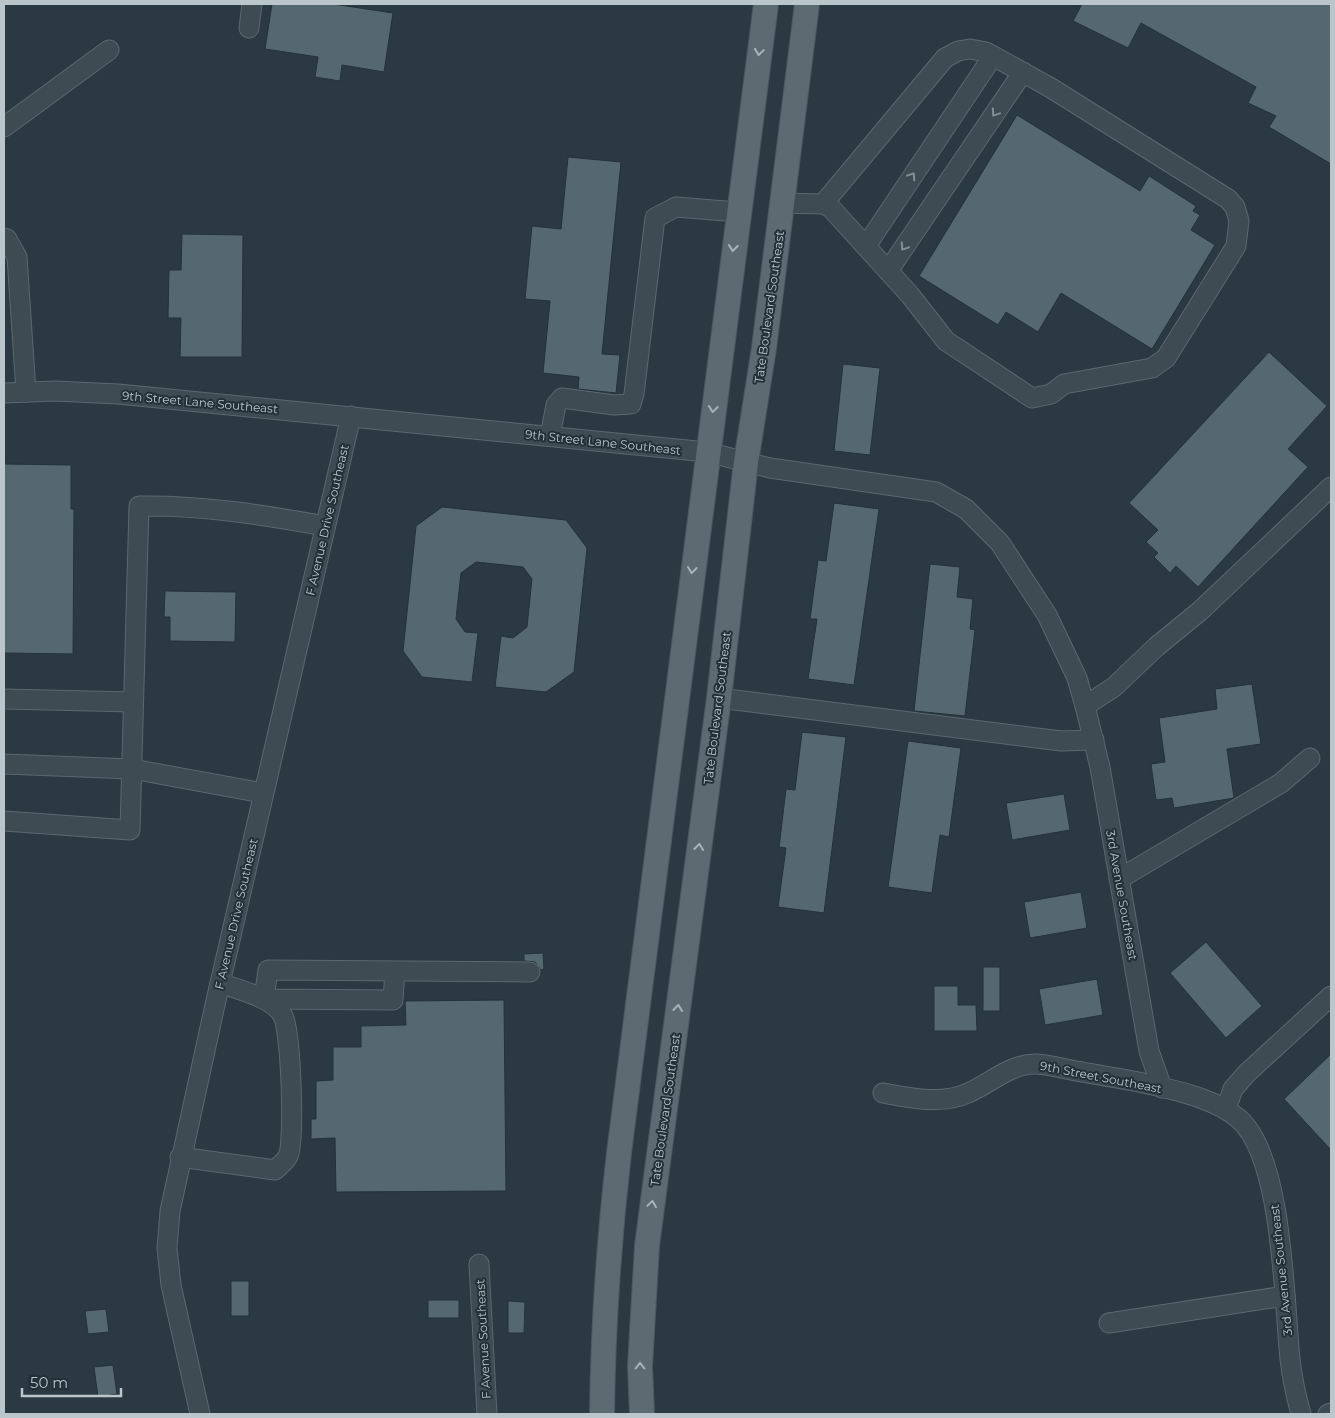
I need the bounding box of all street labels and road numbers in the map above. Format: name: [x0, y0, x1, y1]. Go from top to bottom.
street label: Tate Boulevard Southeast: [751, 230, 787, 384]
street label: 9th Street Lane Southeast: [121, 388, 279, 416]
street label: 9th Street Lane Southeast: [524, 426, 682, 458]
street label: F Avenue Drive Southeast: [302, 443, 352, 597]
street label: Tate Boulevard Southeast: [700, 631, 734, 785]
street label: 3rd Avenue Southeast: [1103, 829, 1141, 961]
street label: F Avenue Drive Southeast: [211, 837, 261, 991]
street label: Tate Boulevard Southeast: [647, 1033, 683, 1187]
street label: 9th Street Southeast: [1039, 1058, 1163, 1096]
street label: 3rd Avenue Southeast: [1267, 1203, 1295, 1336]
street label: F Avenue Southeast: [472, 1279, 494, 1399]

